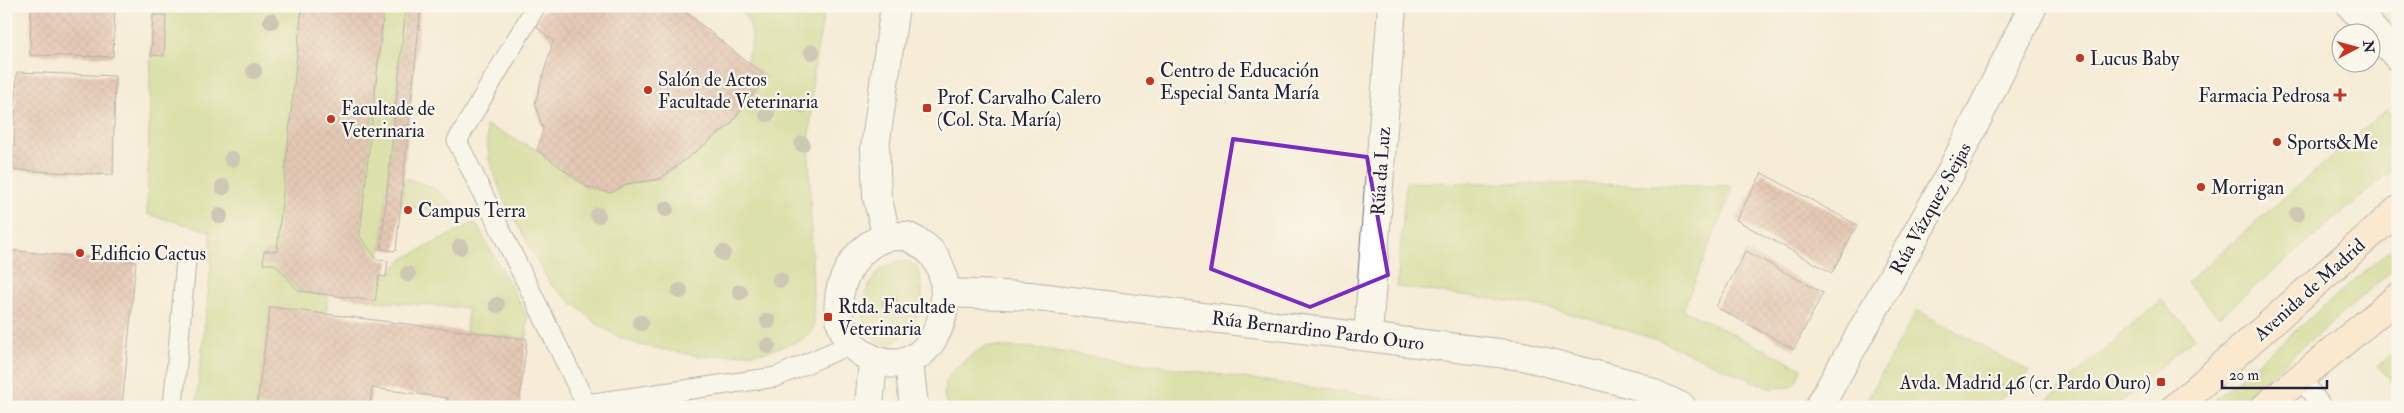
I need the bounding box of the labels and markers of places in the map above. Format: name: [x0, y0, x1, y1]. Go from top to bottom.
place label: Lucus Baby: [2090, 47, 2180, 71]
marker: Lucus Baby: [2074, 52, 2086, 64]
place label: Centro de Educación Especial Santa María: [1160, 59, 1319, 106]
place label: Salón de Actos Facultade Veterinaria: [658, 68, 819, 114]
marker: Centro de Educación Especial Santa María: [1144, 75, 1156, 87]
marker: Salón de Actos Facultade Veterinaria: [642, 84, 654, 96]
place label: Farmacia Pedrosa: [2198, 84, 2330, 108]
place label: Prof. Carvalho Calero (Col. Sta. María): [937, 86, 1101, 132]
marker: Farmacia Pedrosa: [2334, 89, 2346, 101]
place label: Facultade de Veterinaria: [341, 97, 435, 143]
marker: Prof. Carvalho Calero (Col. Sta. María): [921, 102, 933, 114]
marker: Facultade de Veterinaria: [325, 113, 337, 125]
place label: Sports&Me: [2287, 131, 2378, 156]
marker: Sports&Me: [2271, 136, 2283, 148]
place label: Morrigan: [2211, 176, 2285, 200]
marker: Morrigan: [2195, 181, 2207, 193]
place label: Campus Terra: [418, 199, 526, 224]
marker: Campus Terra: [402, 204, 414, 216]
place label: Edificio Cactus: [90, 242, 206, 266]
marker: Edificio Cactus: [74, 247, 86, 259]
place label: Rtda. Facultade Veterinaria: [838, 295, 956, 341]
marker: Rtda. Facultade Veterinaria: [822, 311, 834, 323]
place label: Avda. Madrid 46 (cr. Pardo Ouro): [1899, 371, 2151, 395]
marker: Avda. Madrid 46 (cr. Pardo Ouro): [2155, 376, 2167, 388]

